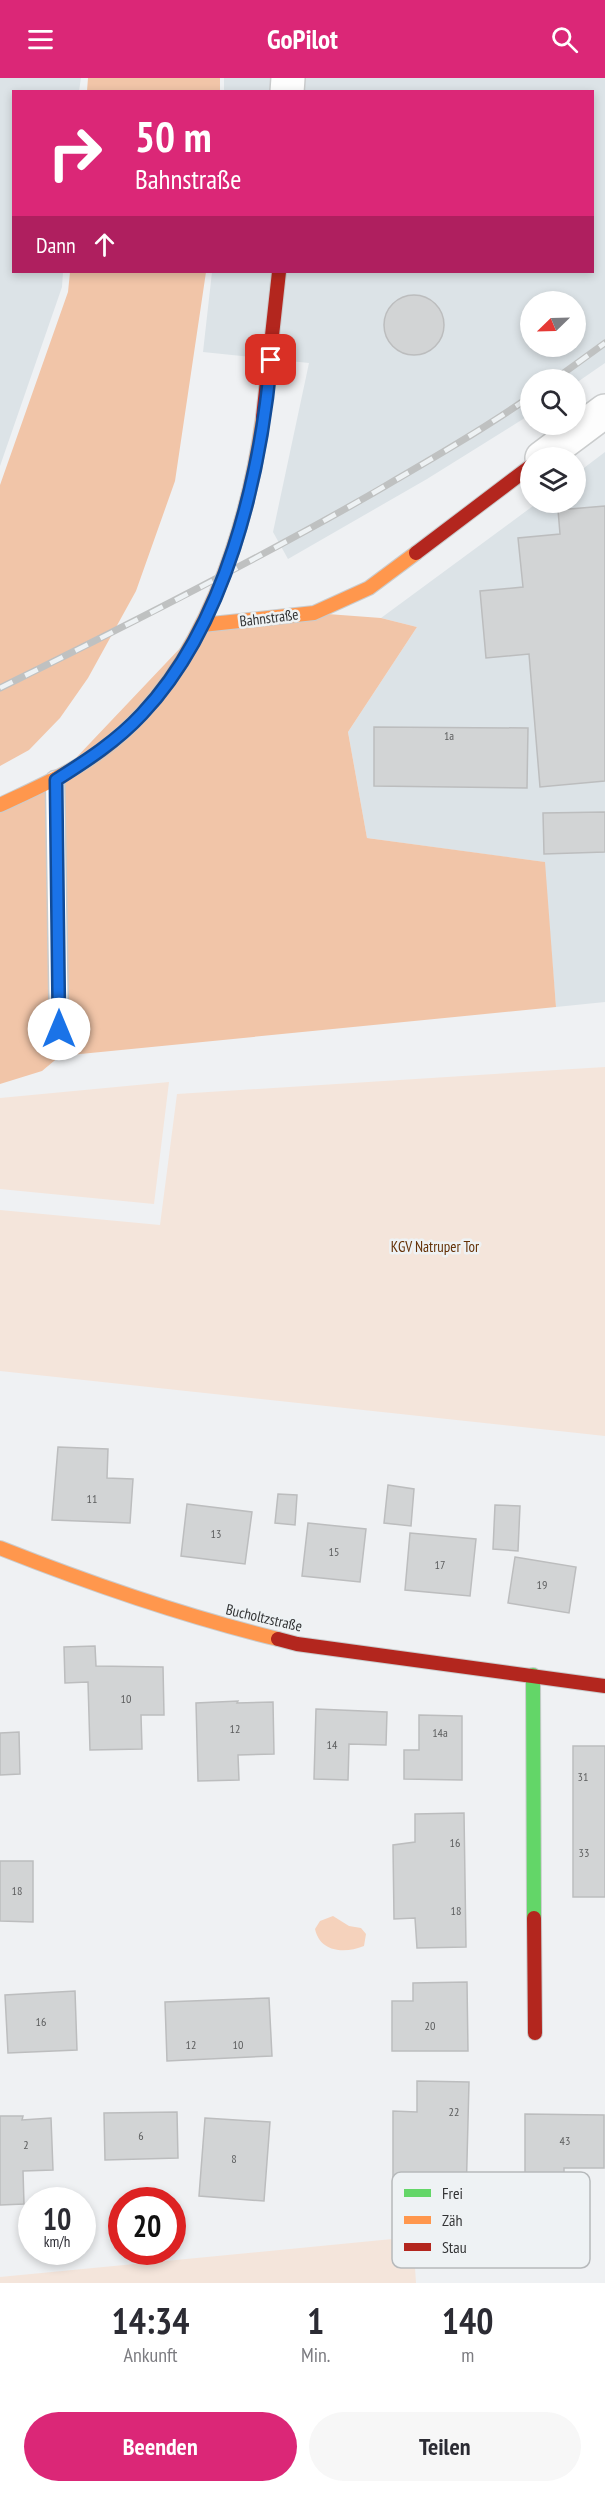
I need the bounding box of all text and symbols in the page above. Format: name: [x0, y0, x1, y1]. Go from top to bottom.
text: GoPilot: [267, 22, 338, 56]
icon: menu: [24, 23, 57, 56]
icon: search: [548, 23, 581, 56]
text: 50 m: [135, 109, 212, 164]
icon: right: [36, 114, 114, 192]
text: Bahnstraße: [135, 162, 241, 196]
icon: ahead: [88, 228, 121, 261]
text: Dann: [36, 231, 76, 259]
north arrow: [520, 291, 586, 357]
map controls: [520, 291, 586, 513]
pin: [245, 334, 296, 385]
icon: arrive: [254, 343, 287, 376]
button: search: [520, 369, 586, 435]
button: layers: [520, 447, 586, 513]
street label: Bahnstraße: [238, 604, 299, 631]
house number: 1a: [444, 728, 454, 743]
position arrow: [27, 997, 91, 1061]
park label: KGV Natruper Tor: [391, 1237, 480, 1256]
house number: 11: [87, 1491, 97, 1506]
house number: 13: [211, 1526, 221, 1541]
house number: 15: [329, 1544, 339, 1559]
house number: 17: [435, 1557, 445, 1572]
house number: 19: [537, 1577, 547, 1592]
street label: Bucholtzstraße: [224, 1600, 304, 1636]
house number: 10: [121, 1691, 131, 1706]
house number: 12: [230, 1721, 240, 1736]
house number: 14a: [432, 1725, 448, 1740]
house number: 14: [327, 1737, 338, 1752]
house number: 31: [578, 1769, 588, 1784]
house number: 16: [450, 1835, 460, 1850]
house number: 33: [579, 1845, 589, 1860]
house number: 18: [12, 1883, 22, 1898]
house number: 18: [451, 1903, 461, 1918]
house number: 16: [36, 2014, 46, 2029]
house number: 20: [425, 2018, 435, 2033]
house number: 12: [186, 2037, 196, 2052]
house number: 10: [233, 2037, 243, 2052]
house number: 22: [449, 2104, 459, 2119]
house number: 6: [138, 2128, 144, 2143]
house number: 43: [560, 2133, 570, 2148]
house number: 2: [23, 2137, 29, 2152]
house number: 8: [231, 2151, 237, 2166]
legend: [392, 2172, 590, 2268]
text: Frei: [442, 2183, 463, 2203]
speed limit sign: 20: [108, 2187, 186, 2265]
text: 10: [43, 2199, 71, 2238]
text: Zäh: [442, 2210, 462, 2230]
text: km/h: [44, 2232, 70, 2251]
text: Stau: [442, 2237, 467, 2257]
text: 14:34: [112, 2297, 189, 2344]
text: 1: [307, 2297, 324, 2344]
text: 140: [442, 2297, 493, 2344]
text: Ankunft: [124, 2342, 177, 2368]
text: Min.: [301, 2342, 330, 2368]
text: m: [461, 2342, 474, 2368]
button: Beenden: [24, 2412, 297, 2481]
button: Teilen: [309, 2412, 581, 2481]

